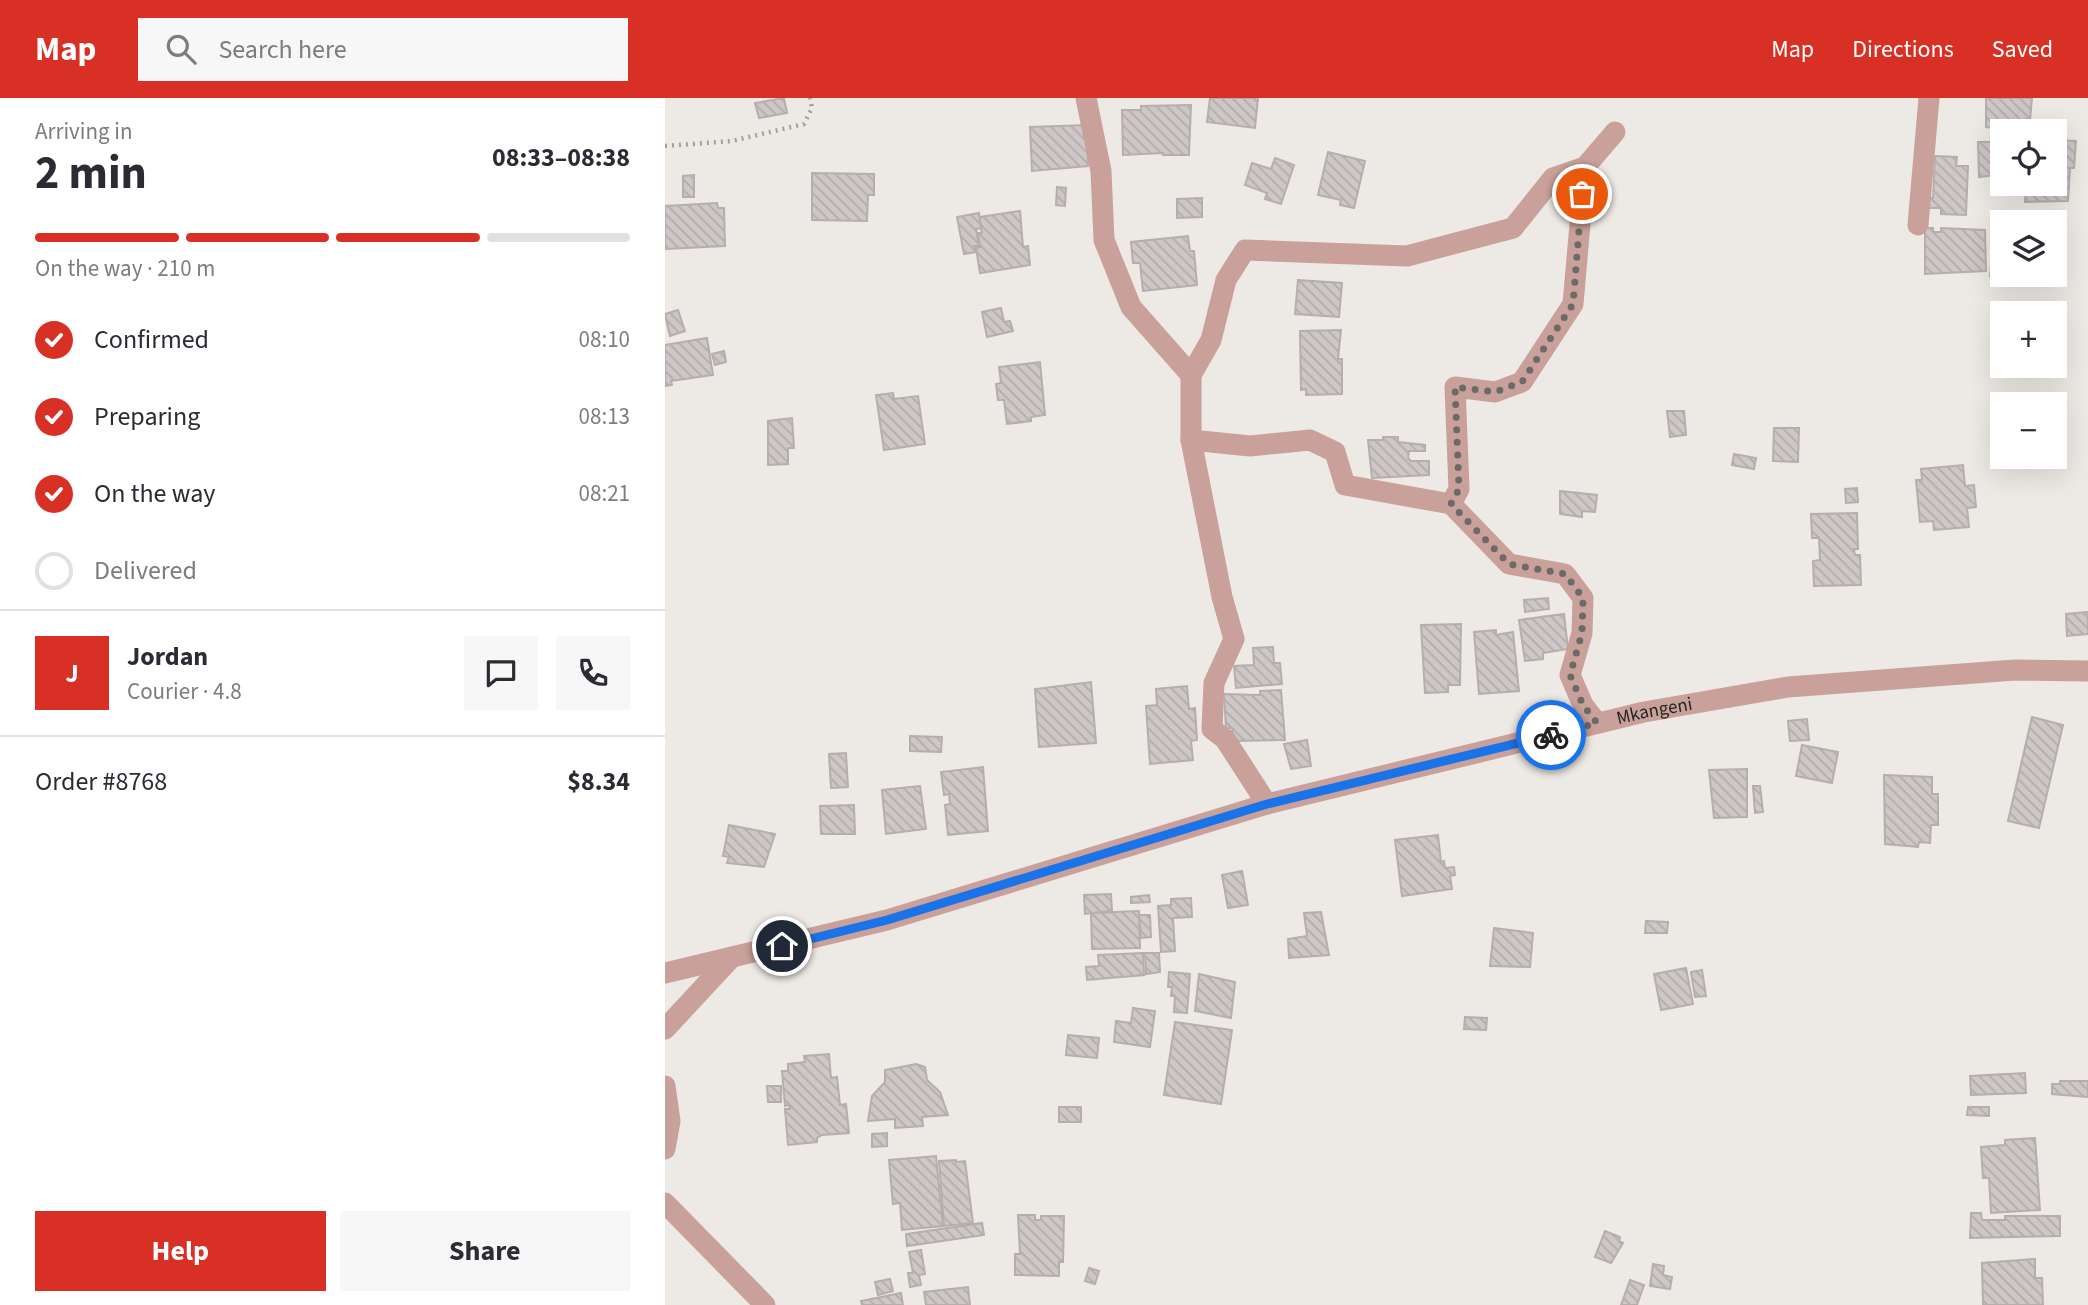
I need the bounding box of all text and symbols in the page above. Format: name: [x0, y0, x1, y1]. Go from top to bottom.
search box: [138, 18, 628, 81]
text: Map: [35, 26, 96, 73]
icon: search: [162, 30, 200, 68]
text: Search here: [218, 31, 347, 68]
text: Map: [1771, 32, 1814, 67]
text: Directions: [1852, 32, 1954, 67]
text: Saved: [1992, 32, 2053, 67]
text: Arriving in: [35, 115, 133, 148]
map controls: [1990, 119, 2067, 469]
button: locate: [1990, 119, 2067, 196]
text: 08:33–08:38: [492, 139, 630, 176]
text: 2 min: [35, 141, 147, 206]
pin: [1552, 164, 1612, 224]
icon: bag: [1563, 175, 1601, 213]
button: layers: [1990, 210, 2067, 287]
text: On the way · 210 m: [35, 252, 215, 285]
button: +: [1990, 301, 2067, 378]
icon: check: [35, 321, 73, 359]
text: Confirmed: [94, 321, 209, 358]
text: 08:10: [579, 323, 630, 356]
button: −: [1990, 392, 2067, 469]
icon: check: [35, 398, 73, 436]
text: Preparing: [94, 398, 200, 435]
text: 08:13: [579, 400, 630, 433]
icon: check: [35, 475, 73, 513]
text: On the way: [94, 475, 215, 512]
text: 08:21: [579, 477, 630, 510]
text: Delivered: [94, 552, 197, 589]
button: chat: [464, 636, 538, 710]
button: phone: [556, 636, 630, 710]
text: Jordan: [127, 638, 208, 675]
text: J: [65, 655, 79, 692]
text: Courier · 4.8: [127, 675, 242, 708]
street label: Mkangeni: [1614, 690, 1694, 732]
courier: [1516, 700, 1586, 770]
icon: bike: [1532, 716, 1570, 754]
text: Order #8768: [35, 763, 167, 800]
text: $8.34: [567, 763, 630, 800]
pin: [752, 916, 812, 976]
icon: home: [763, 927, 801, 965]
button: Help: [35, 1211, 326, 1291]
button: Share: [340, 1211, 630, 1291]

